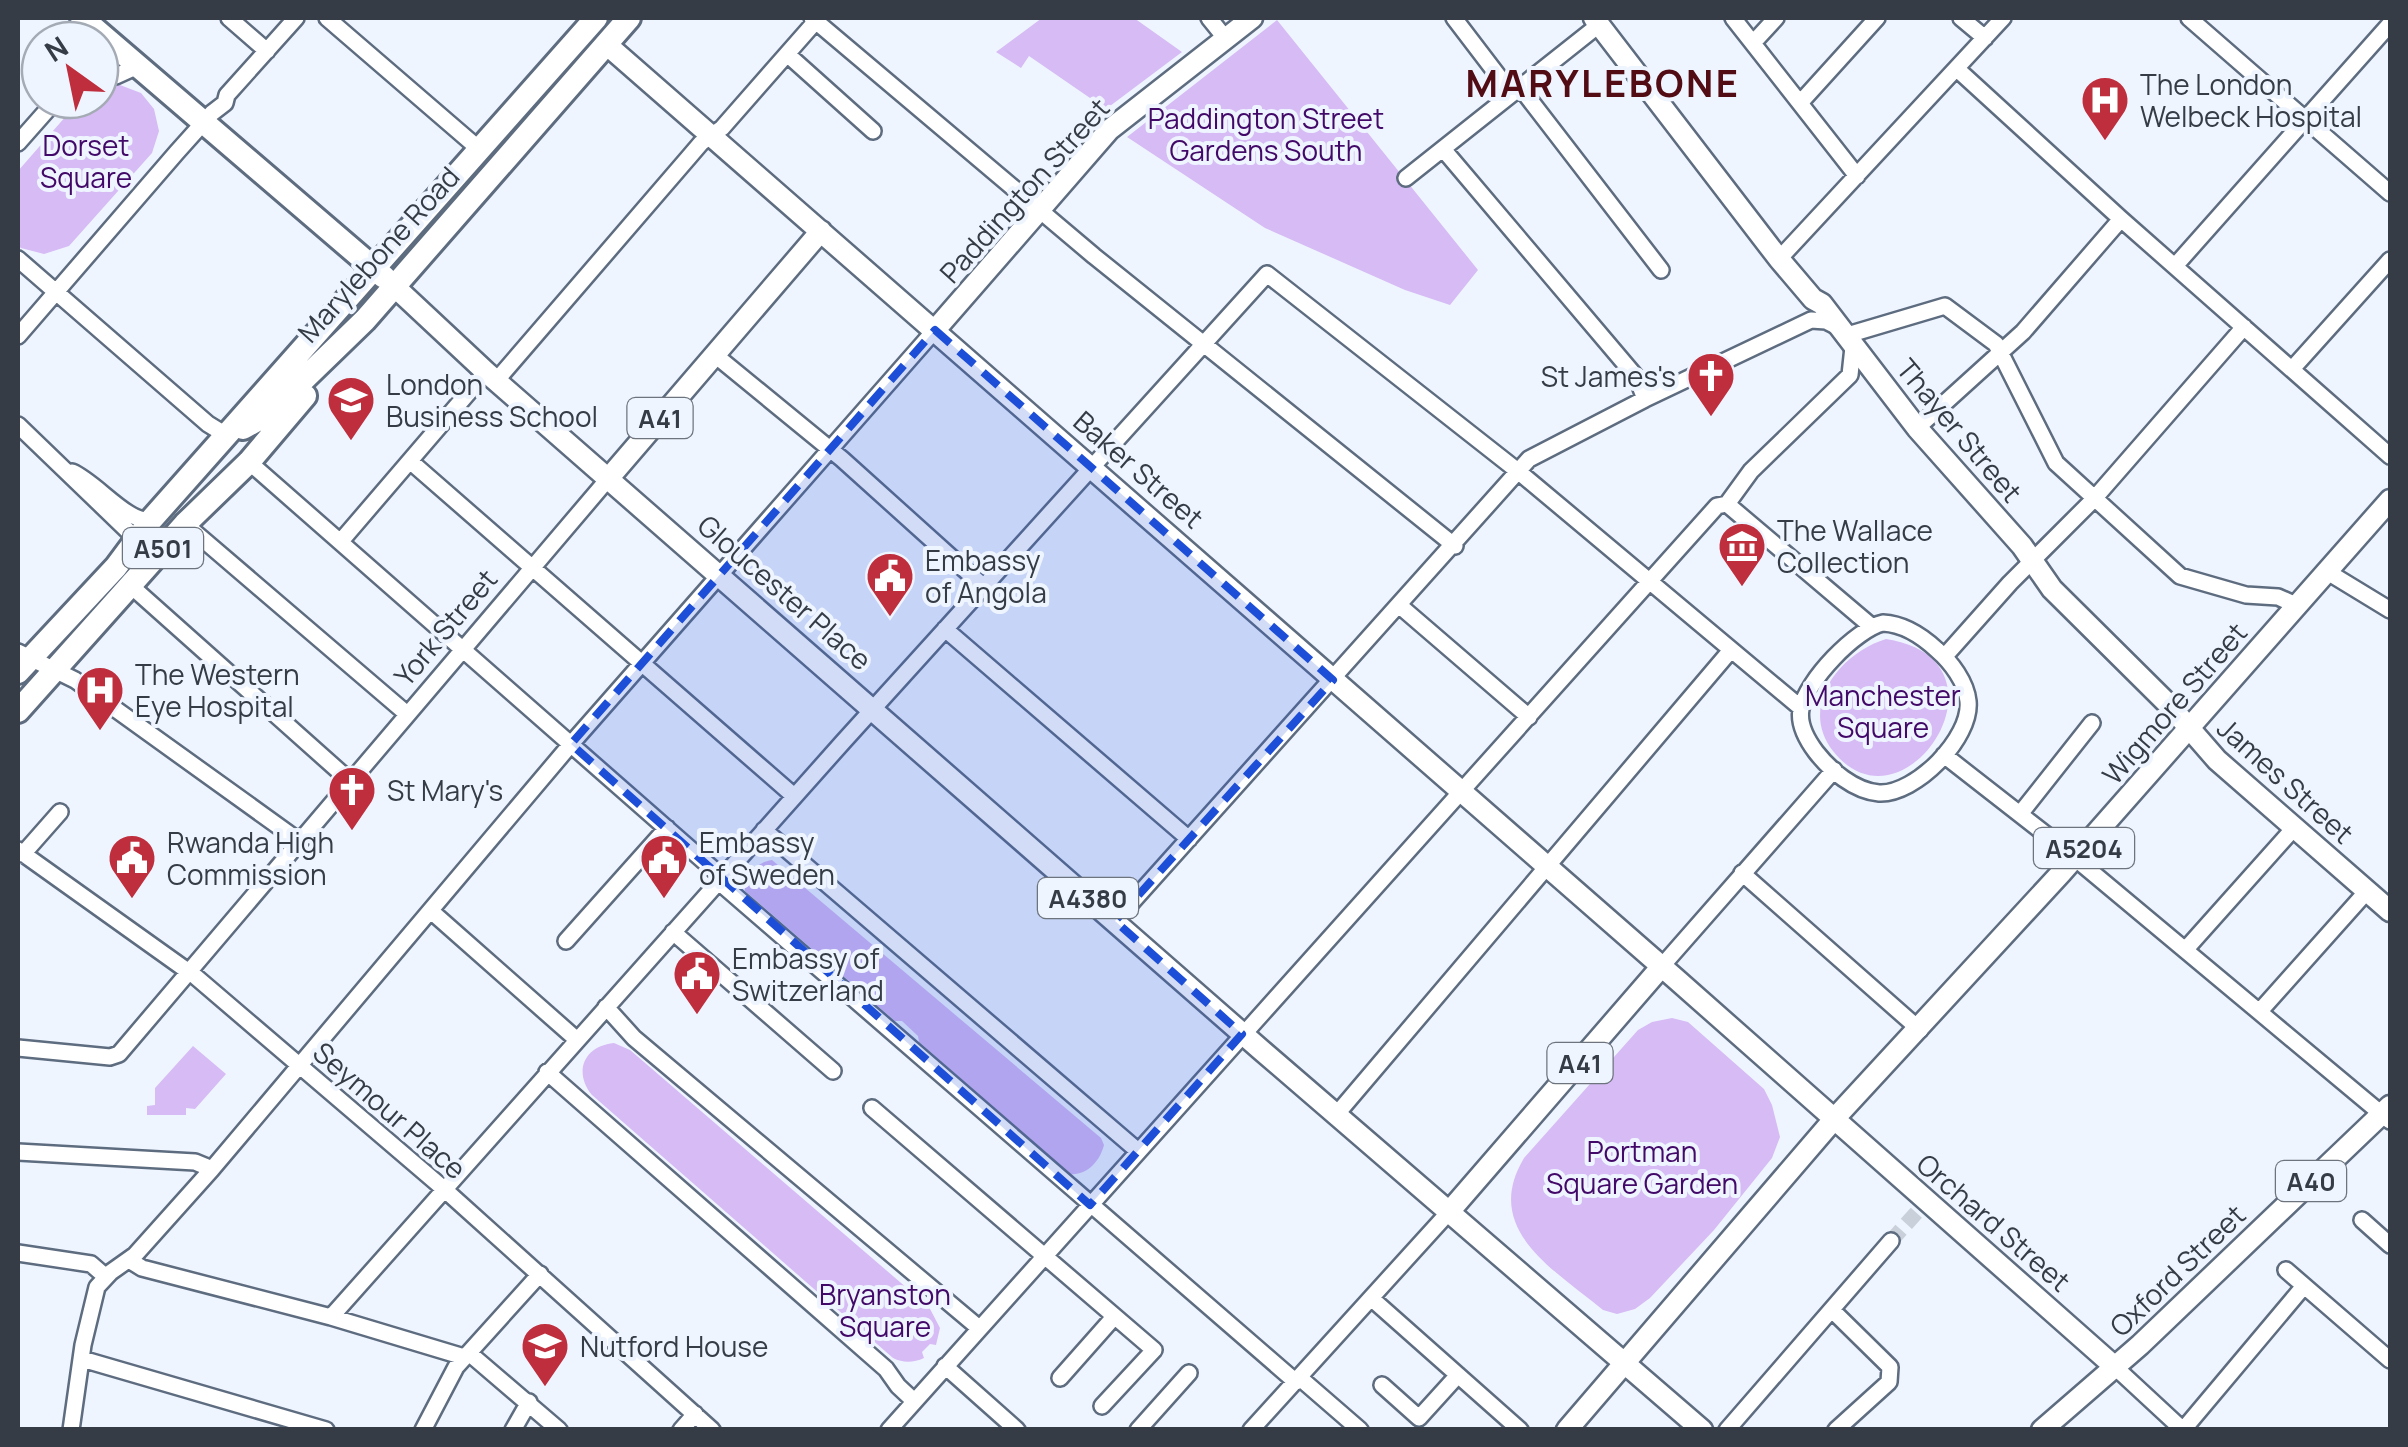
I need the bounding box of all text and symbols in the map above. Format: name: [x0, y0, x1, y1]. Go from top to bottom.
north arrow: [20, 20, 120, 120]
text: N: [37, 27, 75, 70]
district label: MARYLEBONE: [1465, 56, 1741, 108]
place label: The London Welbeck Hospital: [2140, 65, 2362, 135]
hospital icon: The London Welbeck Hospital: [2079, 74, 2131, 142]
street label: Paddington Street: [931, 89, 1117, 291]
park label: Paddington Street Gardens South: [1148, 99, 1384, 169]
park label: Dorset Square: [40, 126, 132, 196]
street label: Marylebone Road: [289, 158, 467, 350]
church icon: St James's: [1685, 350, 1737, 418]
street label: Thayer Street: [1889, 350, 2031, 510]
place label: St James's: [1541, 357, 1676, 395]
place label: London Business School: [386, 365, 598, 435]
school or university icon: London Business School: [325, 374, 377, 442]
road number: A41: [628, 398, 692, 438]
street label: Baker Street: [1066, 402, 1212, 536]
street label: Gloucester Place: [690, 506, 880, 678]
place label: The Wallace Collection: [1777, 511, 1933, 581]
museum icon: The Wallace Collection: [1716, 520, 1768, 588]
road number: A501: [123, 528, 203, 568]
place label: Embassy of Angola: [925, 541, 1047, 611]
public building icon: Embassy of Angola: [864, 550, 916, 618]
street label: York Street: [385, 561, 505, 693]
street label: Wigmore Street: [2093, 614, 2255, 792]
place label: The Western Eye Hospital: [135, 655, 300, 725]
hospital icon: The Western Eye Hospital: [74, 664, 126, 732]
park label: Manchester Square: [1805, 676, 1961, 746]
street label: James Street: [2210, 709, 2362, 851]
church icon: St Mary's: [326, 764, 378, 832]
place label: St Mary's: [387, 771, 503, 809]
place label: Rwanda High Commission: [167, 823, 334, 893]
place label: Embassy of Sweden: [699, 823, 835, 893]
road number: A5204: [2034, 828, 2134, 868]
public building icon: Rwanda High Commission: [106, 832, 158, 900]
public building icon: Embassy of Sweden: [638, 832, 690, 900]
road number: A4380: [1038, 878, 1138, 918]
place label: Embassy of Switzerland: [732, 939, 884, 1009]
public building icon: Embassy of Switzerland: [671, 948, 723, 1016]
street label: Seymour Place: [305, 1033, 475, 1187]
road number: A41: [1548, 1043, 1612, 1083]
park label: Portman Square Garden: [1546, 1132, 1738, 1202]
street label: Orchard Street: [1909, 1145, 2079, 1299]
road number: A40: [2276, 1161, 2346, 1201]
street label: Oxford Street: [2101, 1196, 2253, 1344]
park label: Bryanston Square: [819, 1275, 951, 1345]
school or university icon: Nutford House: [519, 1320, 571, 1388]
place label: Nutford House: [580, 1327, 768, 1365]

